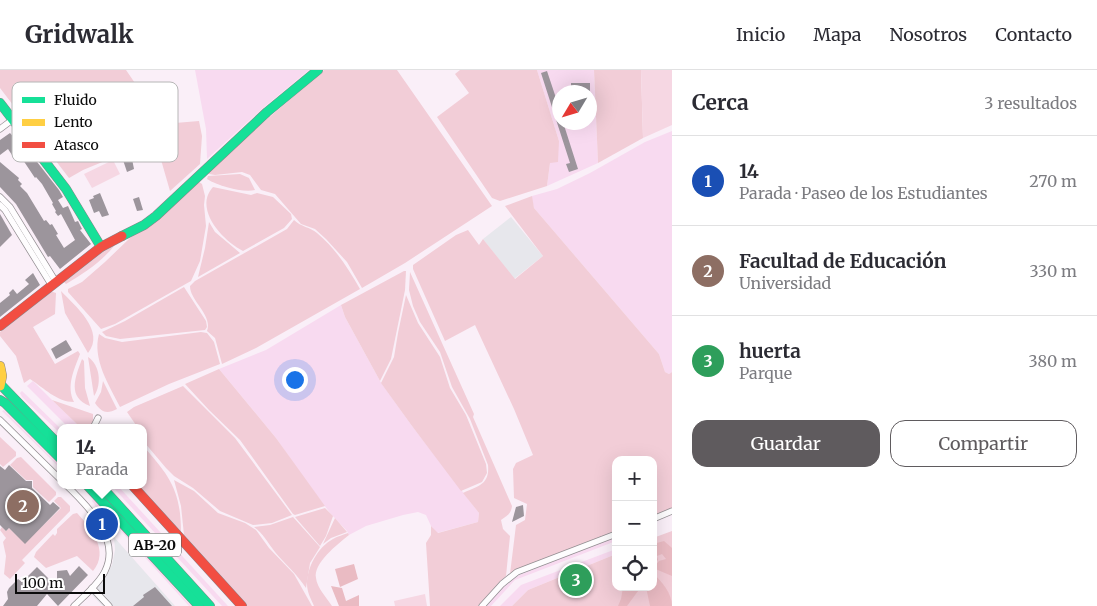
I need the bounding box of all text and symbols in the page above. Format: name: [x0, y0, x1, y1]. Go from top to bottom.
text: Gridwalk: [25, 19, 134, 50]
text: Inicio: [736, 23, 785, 46]
text: Mapa: [813, 23, 862, 46]
text: Nosotros: [890, 23, 967, 46]
text: Contacto: [995, 23, 1072, 46]
legend: [12, 82, 178, 162]
north arrow: [552, 85, 597, 130]
text: Cerca: [692, 89, 749, 116]
text: Fluido: [54, 91, 97, 109]
text: 3 resultados: [984, 93, 1077, 113]
text: Lento: [54, 113, 93, 131]
text: Atasco: [53, 136, 99, 154]
text: 14: [739, 159, 759, 183]
text: 1: [704, 171, 712, 191]
text: 270 m: [1029, 171, 1077, 191]
text: Parada · Paseo de los Estudiantes: [739, 183, 988, 203]
text: Facultad de Educación: [739, 249, 946, 273]
text: 2: [703, 261, 713, 281]
text: 330 m: [1030, 261, 1077, 281]
text: Universidad: [739, 273, 831, 293]
text: huerta: [739, 339, 801, 363]
text: 3: [703, 351, 713, 371]
text: 380 m: [1029, 351, 1077, 371]
text: Parque: [739, 363, 792, 383]
your location: [282, 367, 308, 393]
button: Guardar: [692, 420, 880, 467]
button: Compartir: [890, 420, 1077, 467]
popup: [57, 424, 147, 489]
text: 14: [76, 435, 96, 459]
map controls: [612, 456, 657, 591]
button: +: [612, 456, 657, 501]
text: Parada: [76, 459, 128, 479]
pin: 2: [7, 487, 39, 525]
button: −: [612, 501, 657, 546]
pin: 1: [86, 505, 118, 543]
road number: AB-20: [129, 534, 181, 556]
button: locate: [612, 546, 657, 591]
pin: 3: [560, 561, 592, 599]
scale bar: [15, 571, 105, 594]
text: 100 m: [22, 574, 63, 592]

